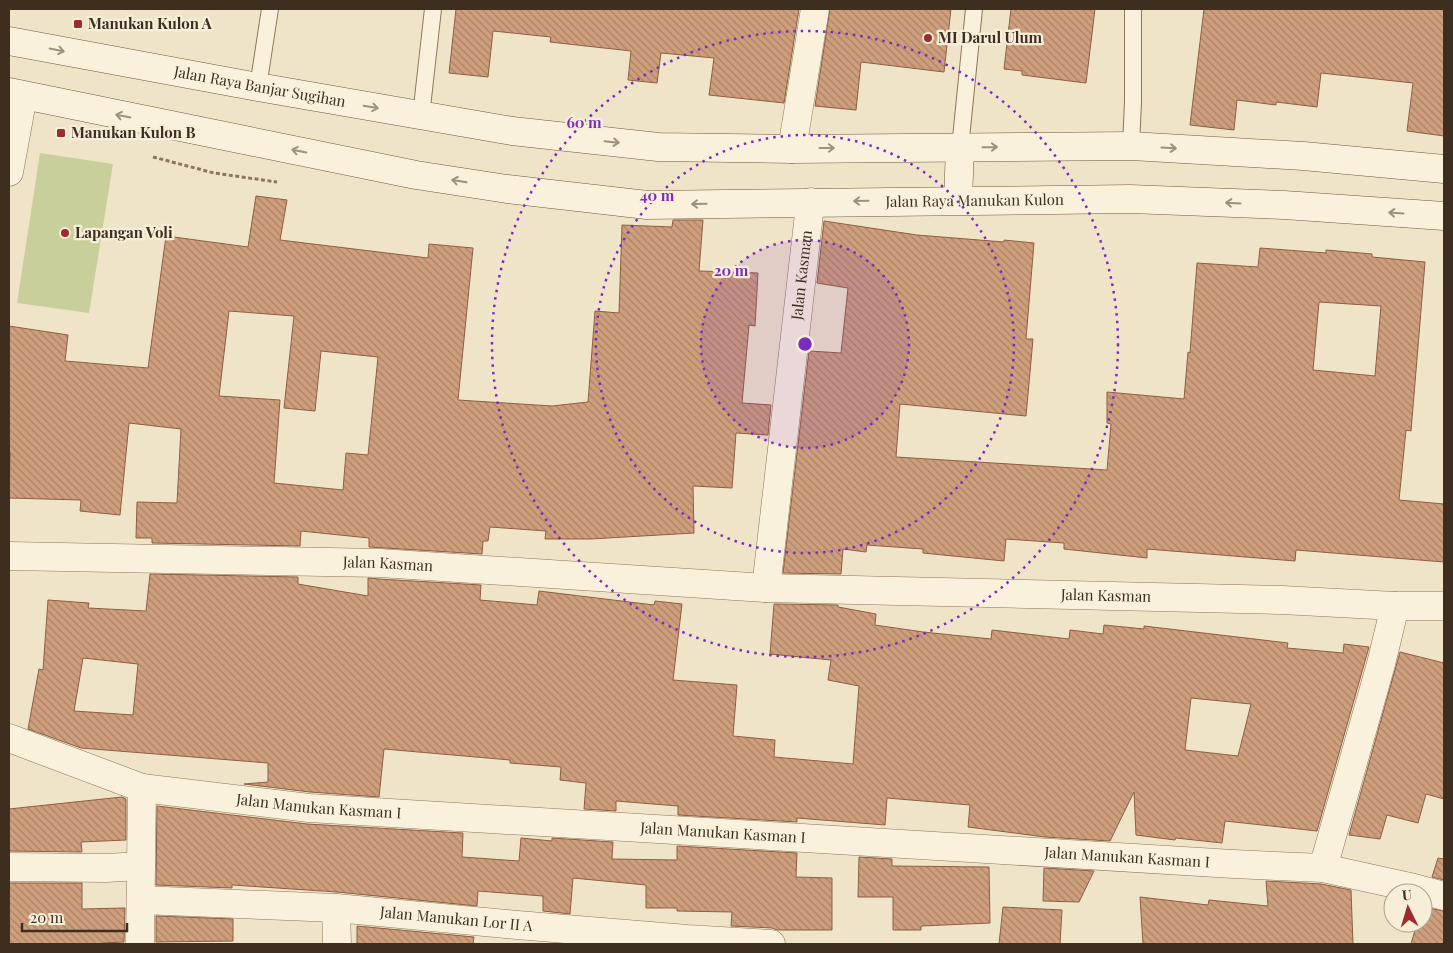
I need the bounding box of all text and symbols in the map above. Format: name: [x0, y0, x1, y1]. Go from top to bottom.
place label: Manukan Kulon A: [88, 13, 213, 33]
marker: Manukan Kulon A: [72, 18, 84, 30]
place label: MI Darul Ulum: [938, 27, 1042, 47]
marker: MI Darul Ulum: [922, 32, 934, 44]
one-way arrow: [48, 45, 64, 55]
street label: Jalan Raya Banjar Sugihan: [172, 61, 347, 111]
one-way arrow: [363, 103, 379, 113]
one-way arrow: [115, 111, 131, 120]
text: 60 m: [566, 112, 602, 132]
place label: Manukan Kulon B: [71, 122, 196, 142]
marker: Manukan Kulon B: [55, 127, 67, 139]
one-way arrow: [604, 137, 620, 147]
one-way arrow: [818, 143, 835, 153]
one-way arrow: [981, 143, 997, 152]
one-way arrow: [1161, 143, 1177, 152]
one-way arrow: [292, 146, 308, 155]
one-way arrow: [451, 176, 467, 186]
text: 40 m: [640, 185, 675, 205]
street label: Jalan Raya Manukan Kulon: [884, 189, 1064, 211]
one-way arrow: [853, 196, 870, 206]
one-way arrow: [691, 199, 707, 209]
one-way arrow: [1226, 199, 1242, 208]
one-way arrow: [1388, 208, 1404, 217]
place label: Lapangan Voli: [75, 222, 173, 242]
marker: Lapangan Voli: [59, 227, 71, 239]
street label: Jalan Kasman: [786, 229, 816, 322]
text: 20 m: [714, 260, 749, 280]
centre of rings: [796, 335, 814, 353]
street label: Jalan Kasman: [342, 551, 434, 575]
street label: Jalan Kasman: [1060, 584, 1151, 606]
street label: Jalan Manukan Kasman I: [234, 788, 402, 823]
street label: Jalan Manukan Kasman I: [639, 817, 806, 847]
street label: Jalan Manukan Kasman I: [1043, 842, 1211, 872]
north arrow: [1383, 883, 1433, 933]
text: U: [1401, 885, 1413, 904]
scale bar: [22, 900, 128, 932]
street label: Jalan Manukan Lor II A: [378, 901, 534, 935]
text: 20 m: [30, 907, 64, 927]

